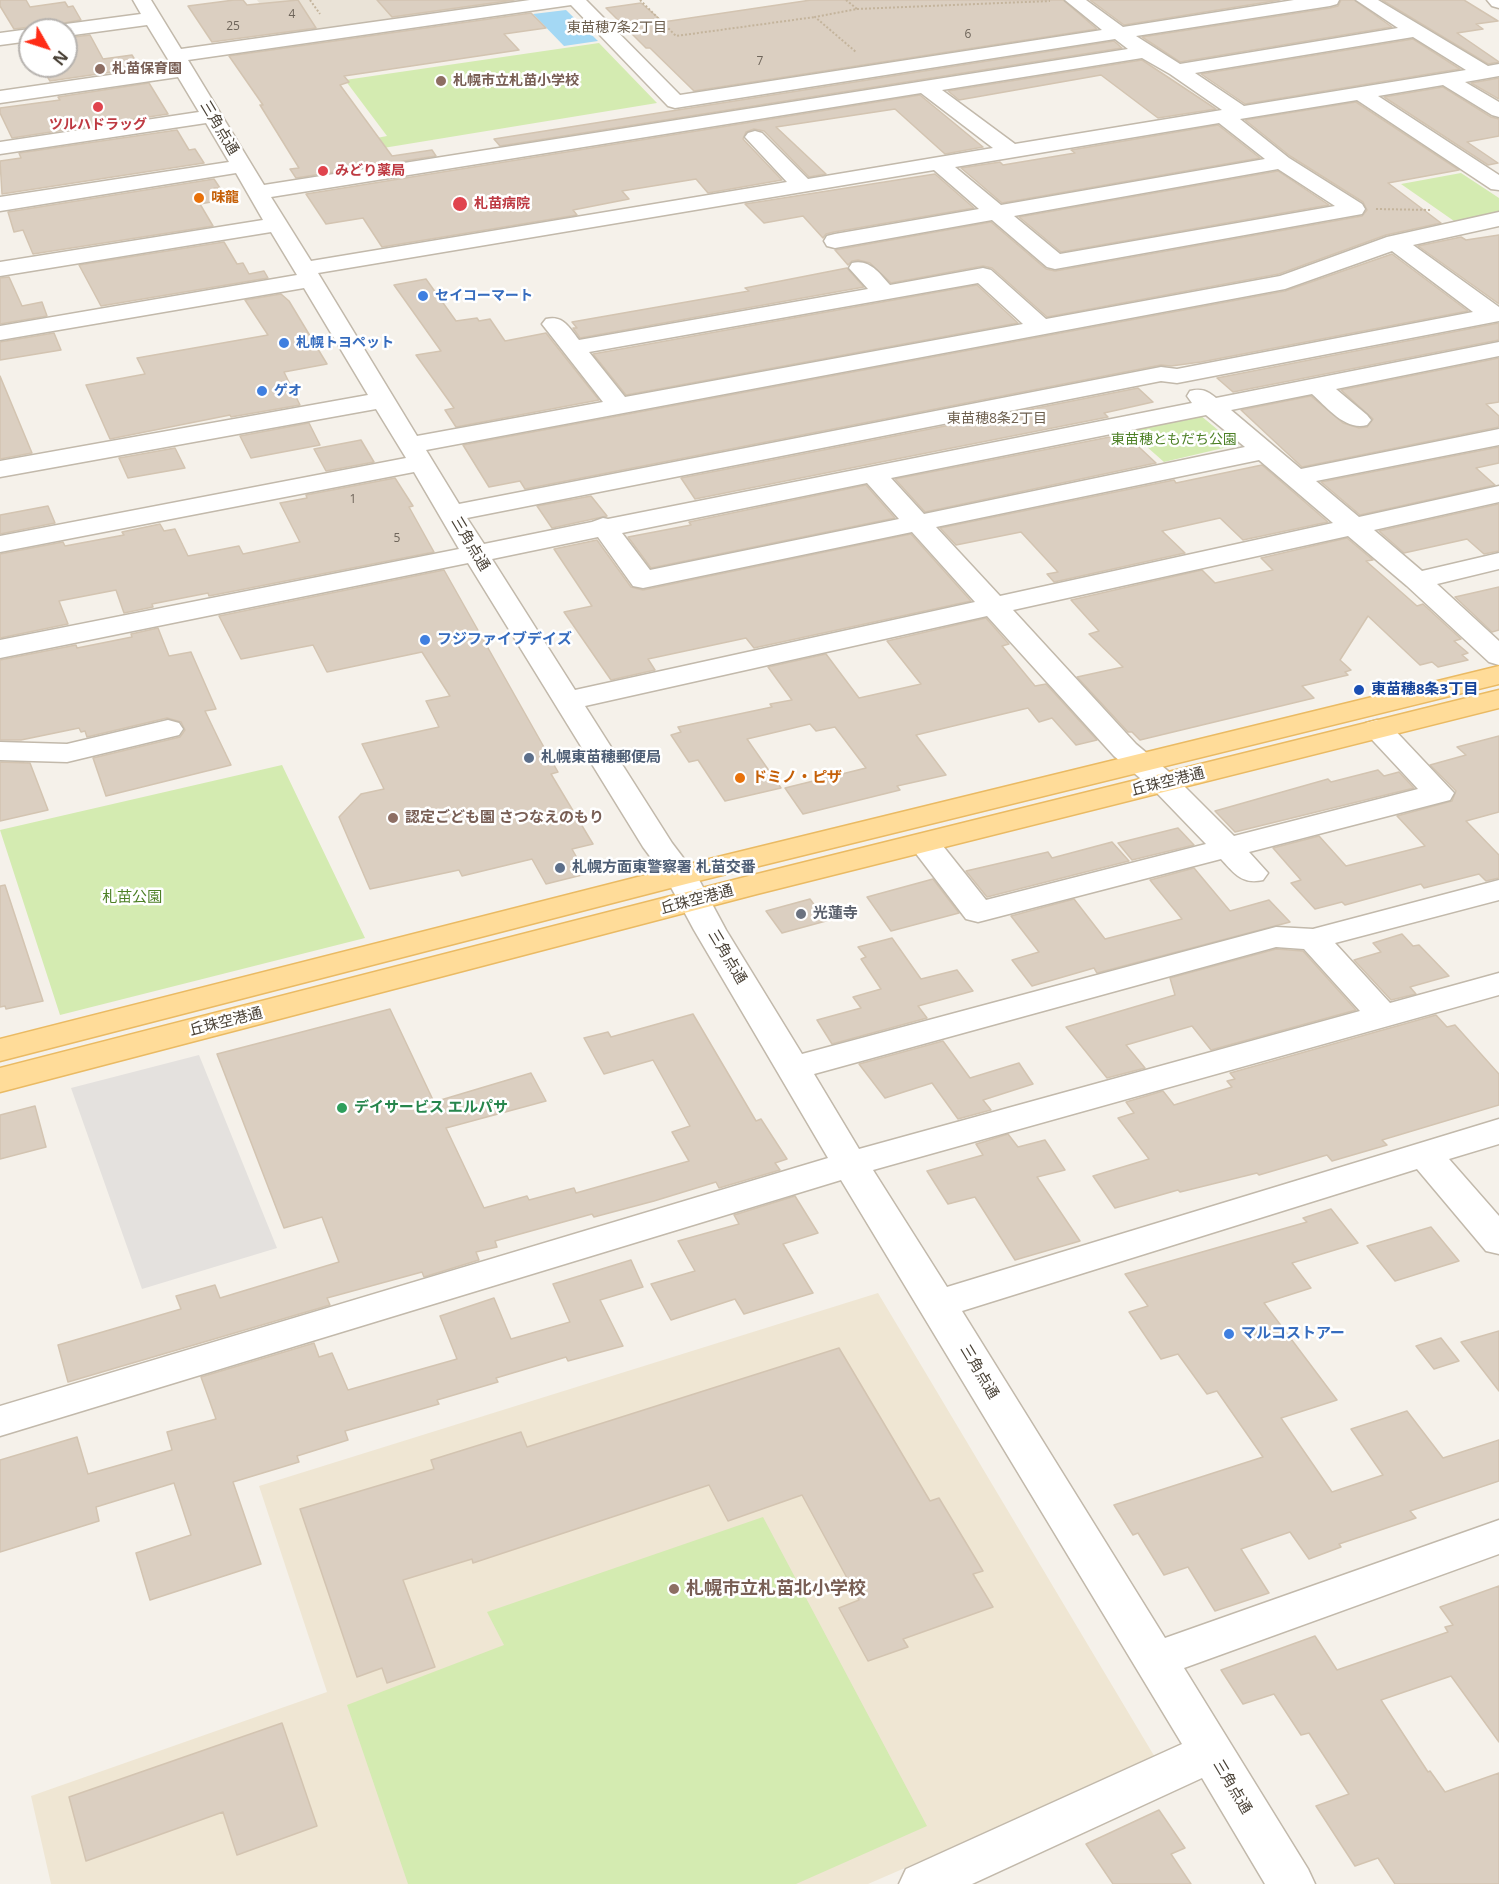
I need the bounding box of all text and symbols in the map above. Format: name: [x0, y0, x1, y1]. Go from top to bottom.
house number: 4: [289, 8, 295, 22]
north arrow: [18, 18, 78, 78]
house number: 25: [226, 20, 240, 34]
district label: 東苗穂7条2丁目: [567, 20, 667, 36]
house number: 6: [965, 28, 971, 42]
text: N: [48, 46, 73, 70]
house number: 7: [757, 55, 763, 69]
place label: 札苗保育園: [112, 61, 182, 77]
marker: 札苗保育園: [93, 62, 107, 76]
place label: 札幌市立札苗小学校: [453, 73, 579, 89]
marker: 札幌市立札苗小学校: [434, 74, 448, 88]
street label: 三角点通: [196, 98, 242, 158]
marker: ツルハドラッグ: [91, 100, 105, 114]
place label: ツルハドラッグ: [49, 117, 147, 133]
place label: みどり薬局: [335, 163, 405, 179]
marker: みどり薬局: [316, 164, 330, 178]
place label: 味龍: [211, 190, 239, 206]
marker: 味龍: [192, 191, 206, 205]
marker: 札苗病院: [451, 195, 469, 213]
place label: 札苗病院: [474, 196, 530, 212]
place label: セイコーマート: [435, 288, 533, 304]
marker: セイコーマート: [416, 289, 430, 303]
place label: 札幌トヨペット: [296, 335, 394, 351]
marker: 札幌トヨペット: [277, 336, 291, 350]
place label: ゲオ: [274, 383, 302, 399]
marker: ゲオ: [255, 384, 269, 398]
district label: 東苗穂8条2丁目: [947, 411, 1047, 427]
park label: 東苗穂ともだち公園: [1111, 432, 1237, 448]
house number: 1: [350, 493, 356, 507]
street label: 三角点通: [447, 514, 493, 574]
house number: 5: [394, 532, 400, 546]
place label: フジファイブデイズ: [437, 631, 572, 649]
marker: フジファイブデイズ: [418, 633, 432, 647]
place label: 東苗穂8条3丁目: [1371, 681, 1478, 699]
marker: 東苗穂8条3丁目: [1352, 683, 1366, 697]
place label: 札幌東苗穂郵便局: [541, 749, 661, 767]
marker: 札幌東苗穂郵便局: [522, 751, 536, 765]
street label: 丘珠空港通: [1129, 764, 1207, 800]
place label: ドミノ・ピザ: [752, 769, 842, 787]
marker: ドミノ・ピザ: [733, 771, 747, 785]
place label: 認定ごども園 さつなえのもり: [405, 809, 604, 827]
marker: 認定ごども園 さつなえのもり: [386, 811, 400, 825]
place label: 札幌方面東警察署 札苗交番: [572, 859, 756, 877]
marker: 札幌方面東警察署 札苗交番: [553, 861, 567, 875]
street label: 丘珠空港通: [658, 882, 736, 918]
park label: 札苗公園: [102, 889, 162, 907]
place label: 光蓮寺: [813, 905, 858, 923]
marker: 光蓮寺: [794, 907, 808, 921]
street label: 三角点通: [704, 927, 750, 987]
street label: 丘珠空港通: [187, 1004, 265, 1040]
place label: デイサービス エルパサ: [354, 1099, 508, 1117]
marker: デイサービス エルパサ: [335, 1101, 349, 1115]
place label: マルコストアー: [1241, 1325, 1345, 1343]
marker: マルコストアー: [1222, 1327, 1236, 1341]
street label: 三角点通: [956, 1342, 1002, 1402]
place label: 札幌市立札苗北小学校: [686, 1578, 866, 1600]
marker: 札幌市立札苗北小学校: [667, 1582, 681, 1596]
street label: 三角点通: [1209, 1757, 1255, 1817]

